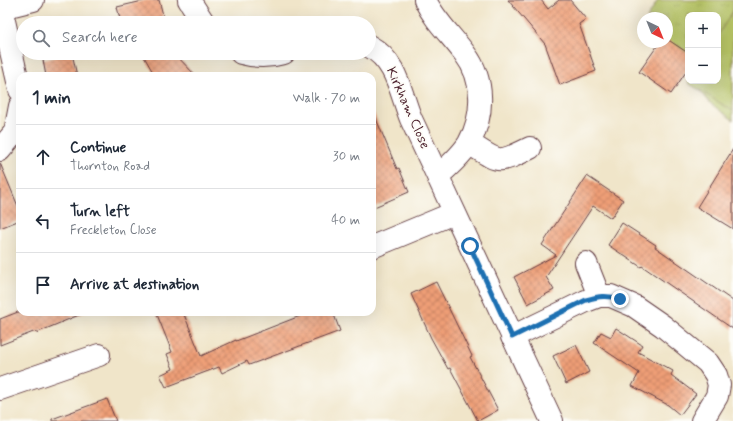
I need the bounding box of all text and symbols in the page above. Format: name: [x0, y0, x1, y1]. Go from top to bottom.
north arrow: [637, 12, 673, 48]
map controls: [685, 12, 721, 84]
button: +: [685, 12, 721, 48]
search box: [16, 16, 376, 60]
icon: search: [30, 27, 52, 49]
text: Search here: [62, 28, 138, 48]
button: −: [685, 48, 721, 84]
street label: Kirkham Close: [382, 64, 434, 152]
text: 1 min: [32, 87, 71, 109]
text: Walk · 70 m: [293, 90, 360, 107]
text: Continue: [70, 138, 126, 158]
icon: ahead: [32, 146, 54, 168]
text: 30 m: [333, 148, 360, 165]
text: Thornton Road: [70, 158, 150, 175]
text: Turn left: [70, 202, 130, 222]
icon: left: [32, 210, 54, 232]
text: 40 m: [331, 212, 360, 229]
text: Freckleton Close: [70, 222, 157, 239]
route start: [461, 237, 479, 255]
icon: arrive: [32, 274, 54, 296]
text: Arrive at destination: [70, 275, 199, 295]
route end: [611, 290, 629, 308]

